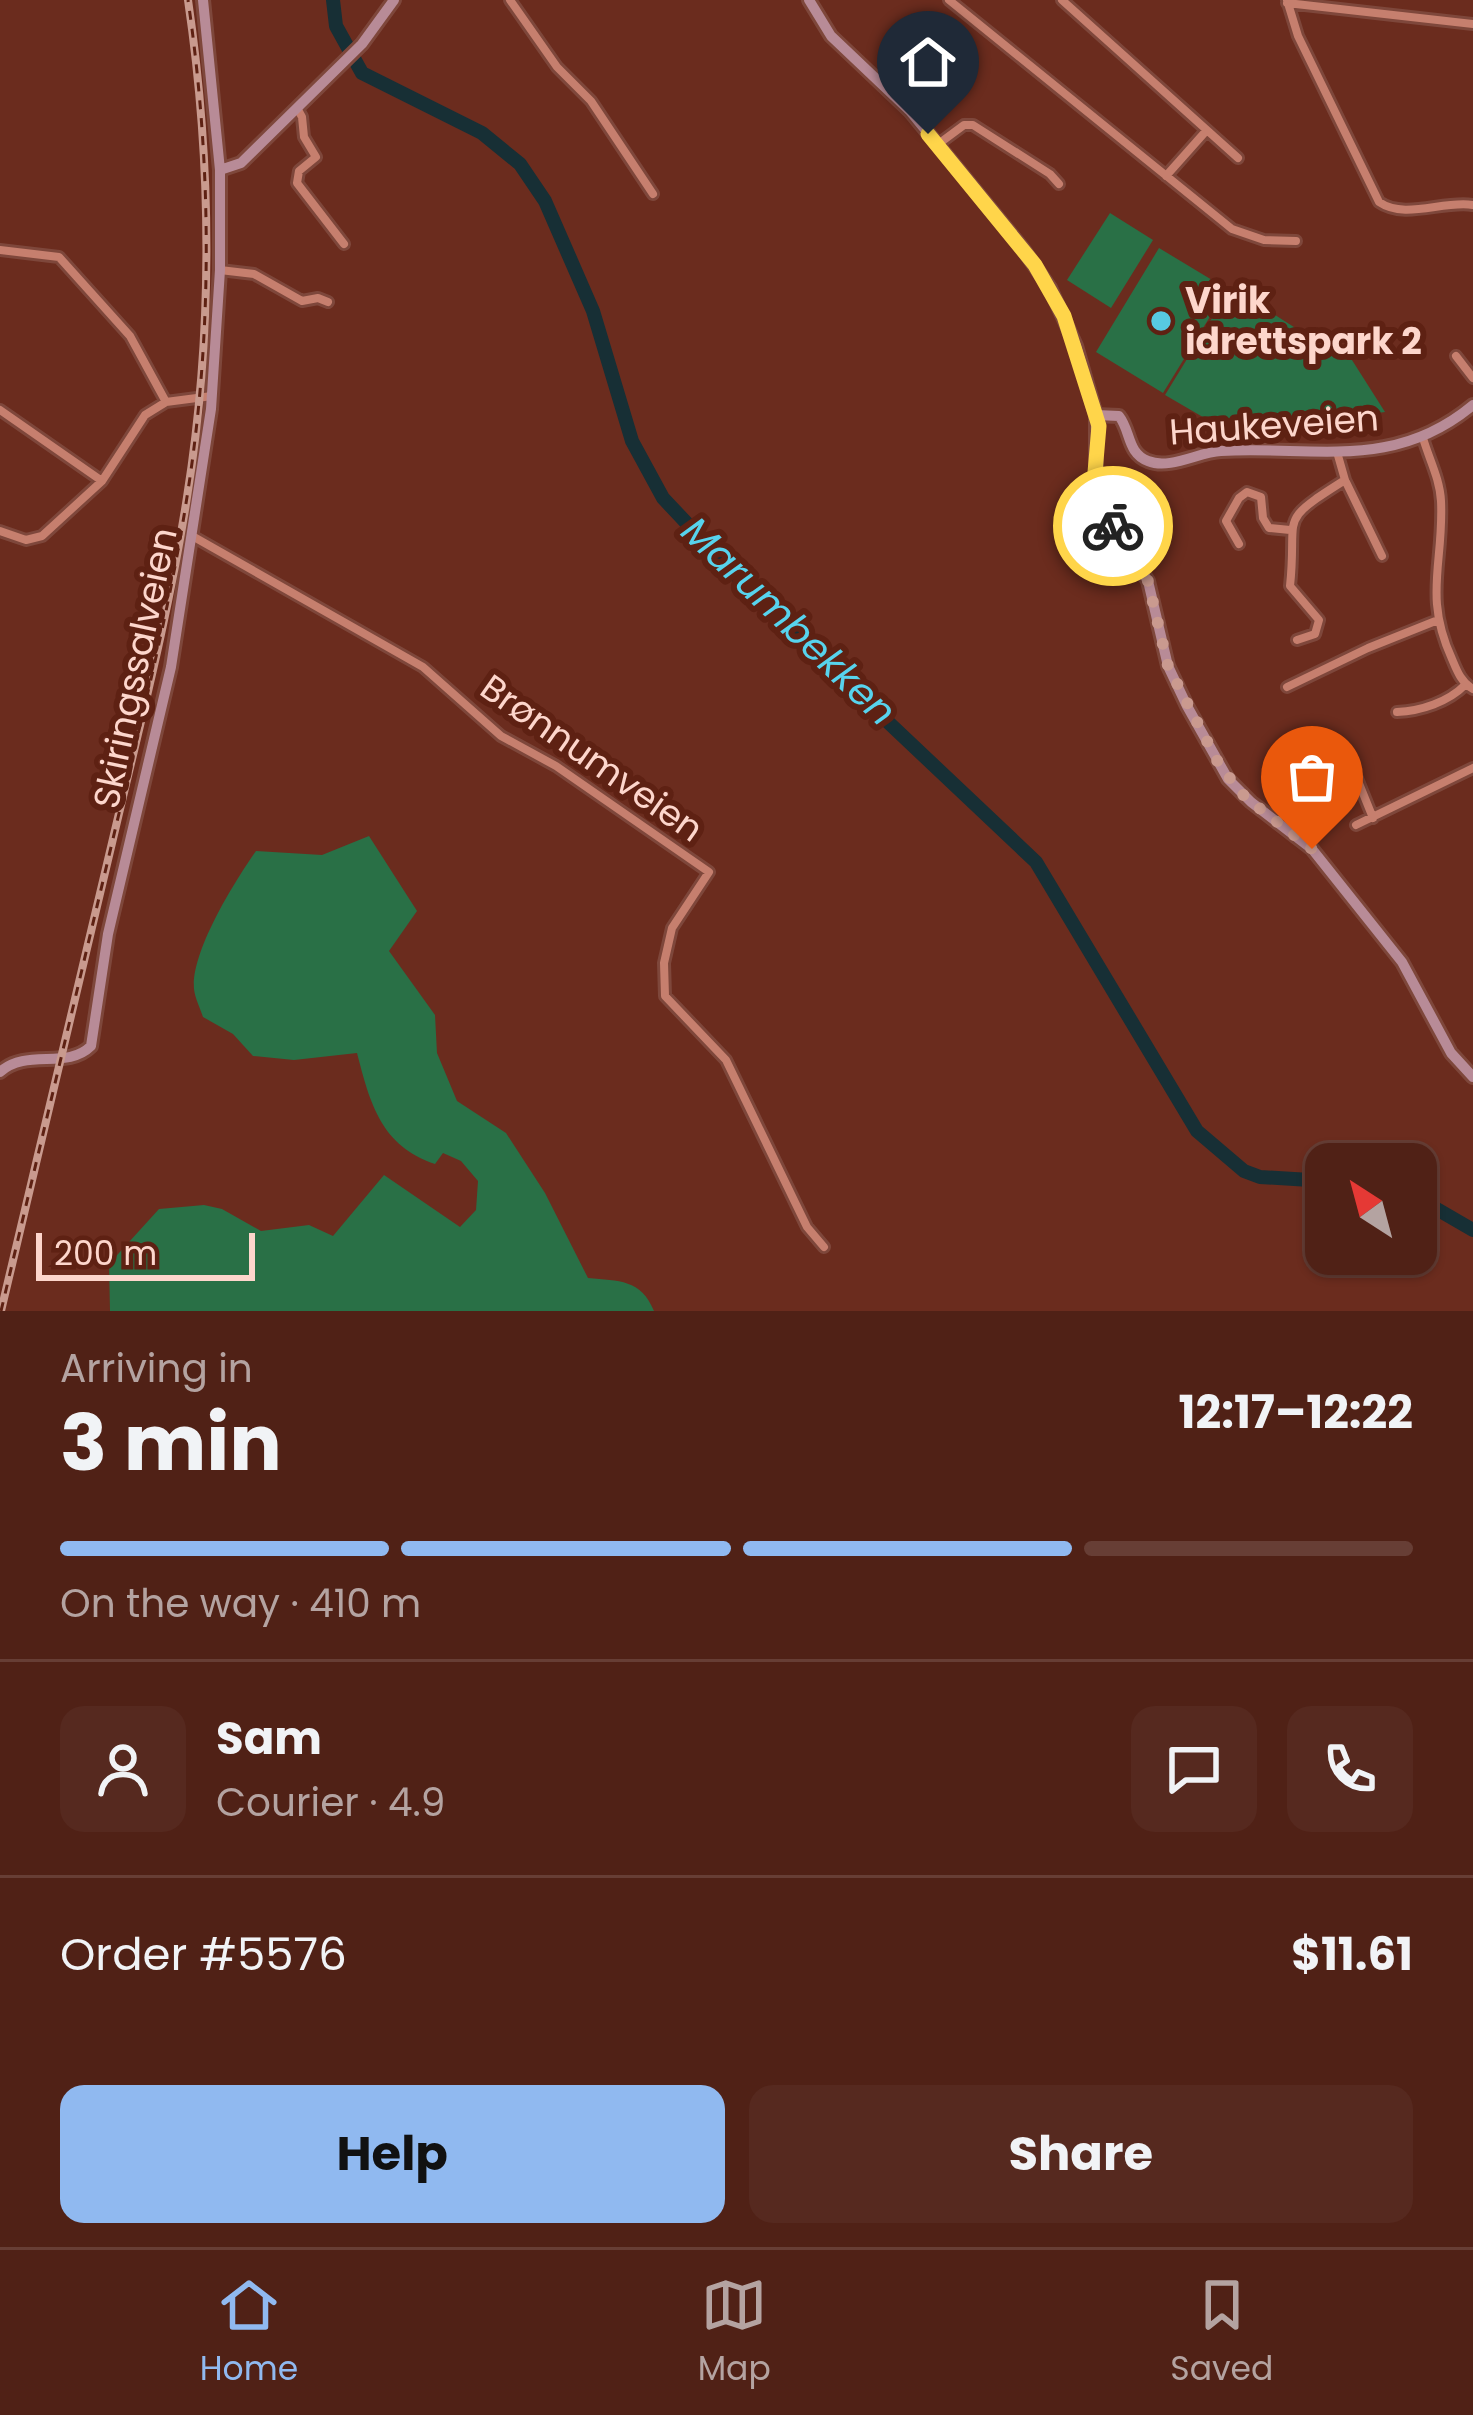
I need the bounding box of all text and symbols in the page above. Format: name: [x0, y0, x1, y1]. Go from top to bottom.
pin: [877, 11, 979, 134]
icon: home: [895, 29, 961, 95]
place label: Virik idrettspark 2: [1185, 275, 1422, 367]
marker: Virik idrettspark 2: [1148, 308, 1174, 334]
street label: Haukeveien: [1168, 392, 1380, 458]
courier: [1053, 466, 1173, 586]
icon: bike: [1080, 493, 1146, 559]
water label: Marumbekken: [669, 504, 909, 738]
street label: Skiringssalveien: [80, 523, 190, 813]
street label: Brønnumveien: [470, 662, 714, 854]
pin: [1261, 726, 1363, 849]
icon: bag: [1279, 744, 1345, 810]
north arrow: [1305, 1143, 1437, 1275]
map controls: [1305, 1143, 1437, 1275]
scale bar: [36, 1227, 255, 1280]
text: 200 m: [54, 1230, 157, 1277]
text: Arriving in: [60, 1341, 253, 1396]
text: 12:17–12:22: [1179, 1381, 1413, 1444]
text: 3 min: [60, 1388, 282, 1497]
text: On the way · 410 m: [60, 1576, 421, 1631]
button: person: [60, 1706, 186, 1832]
button: chat: [1131, 1706, 1257, 1832]
button: phone: [1287, 1706, 1413, 1832]
text: Sam: [216, 1707, 322, 1770]
text: Courier · 4.9: [216, 1775, 445, 1830]
text: Order #5576: [60, 1923, 347, 1986]
text: $11.61: [1291, 1923, 1413, 1986]
button: Help: [60, 2085, 725, 2223]
button: Share: [749, 2085, 1413, 2223]
tab: Home: [200, 2272, 298, 2394]
tab: Map: [698, 2272, 771, 2394]
tab: Saved: [1170, 2272, 1273, 2394]

